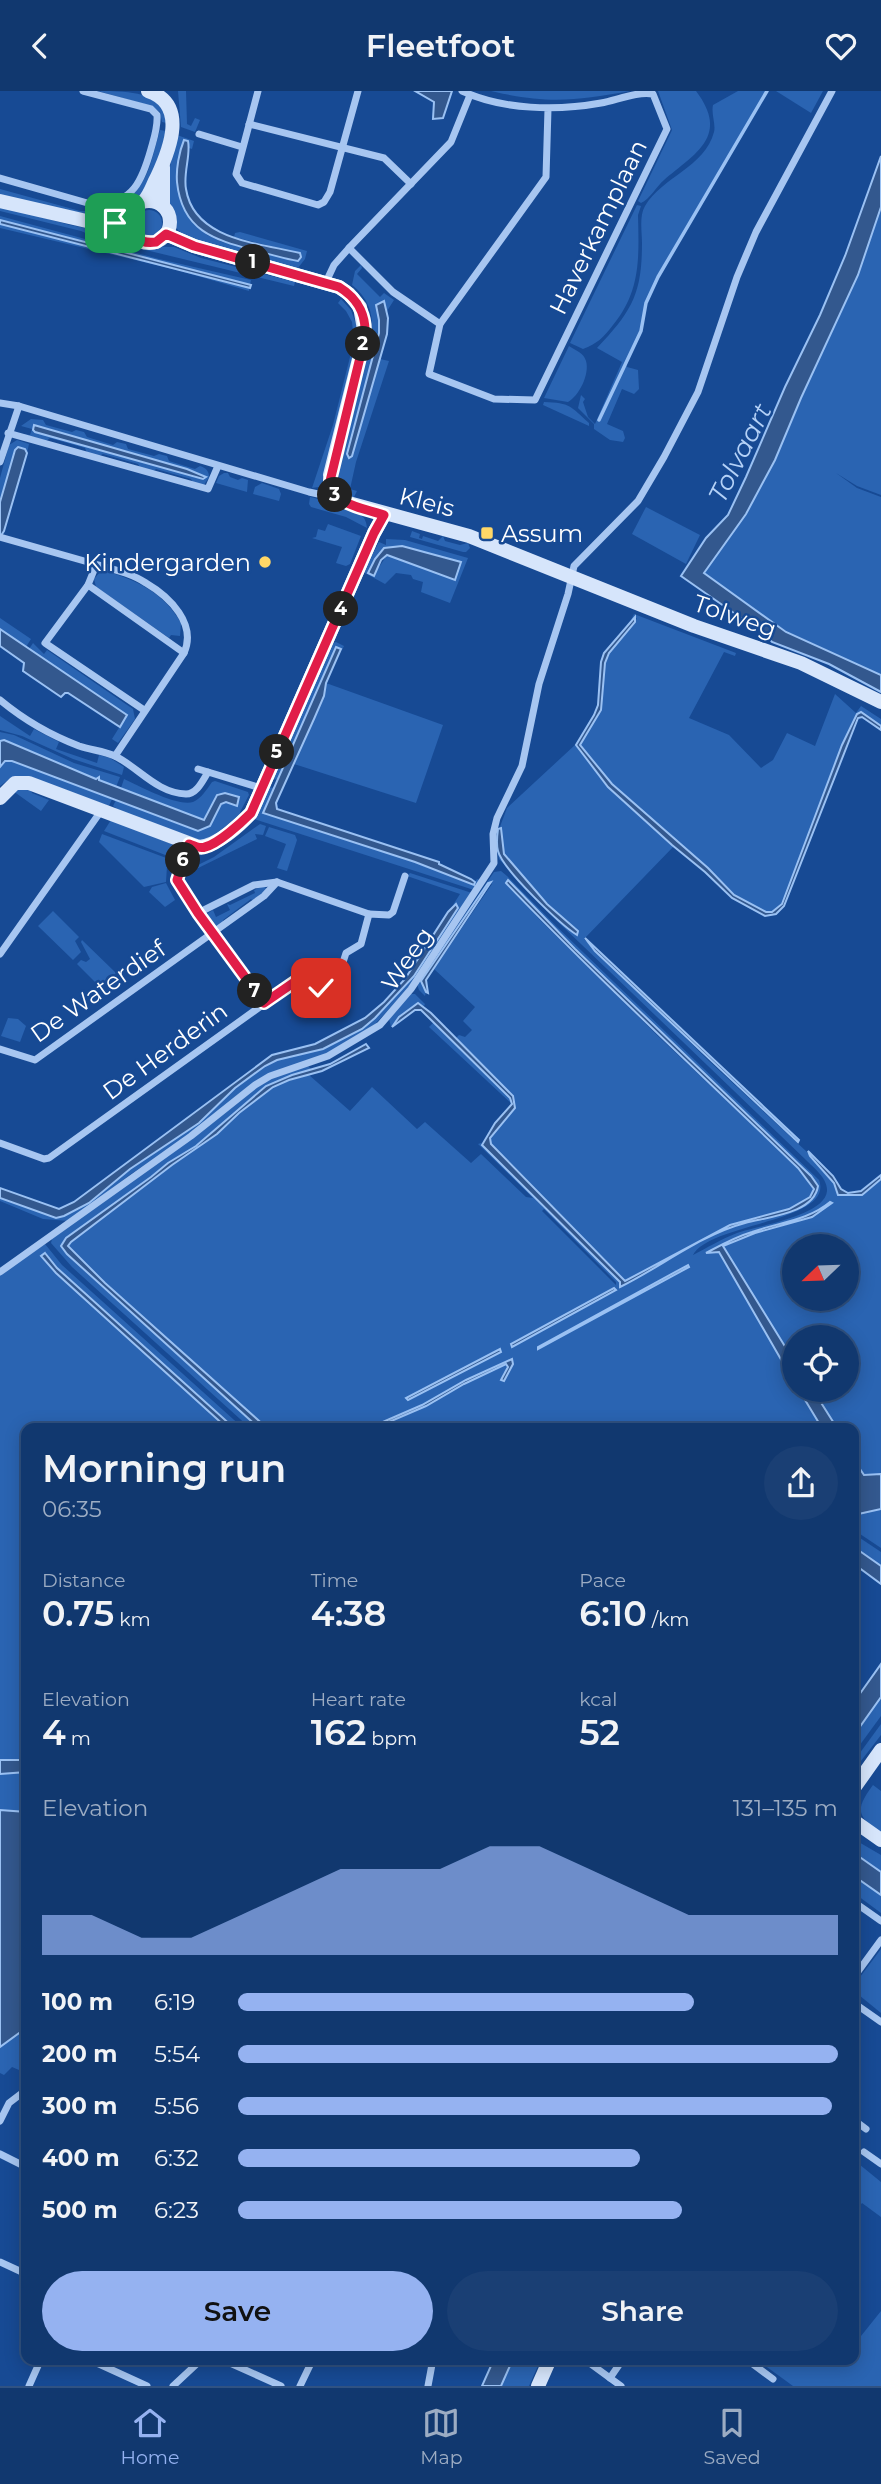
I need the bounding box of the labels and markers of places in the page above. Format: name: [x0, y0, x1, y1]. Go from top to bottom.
pin: [85, 193, 145, 253]
pin: 1: [236, 245, 270, 279]
pin: 2: [346, 327, 380, 361]
pin: 3: [318, 477, 352, 513]
place label: Assum: [501, 519, 583, 548]
marker: Assum: [479, 525, 495, 541]
place label: Kindergarden: [84, 548, 251, 577]
marker: Kindergarden: [257, 554, 273, 570]
pin: 4: [324, 591, 358, 627]
pin: 5: [260, 735, 294, 769]
pin: 6: [166, 843, 200, 877]
pin: [291, 958, 351, 1018]
pin: 7: [238, 974, 272, 1009]

